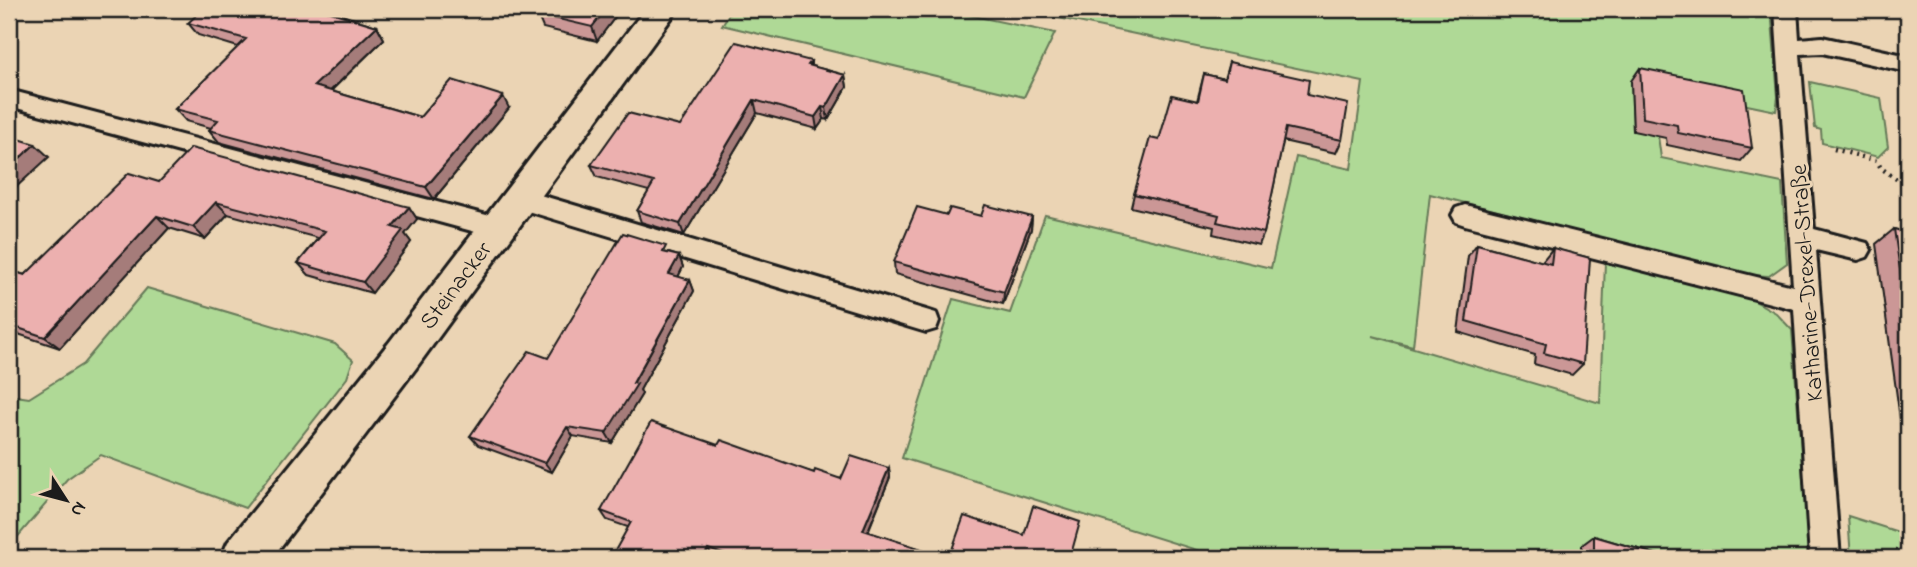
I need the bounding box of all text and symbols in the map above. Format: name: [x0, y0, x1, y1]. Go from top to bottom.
street label: Katharine-Drexel-Straße: [1783, 163, 1834, 403]
street label: Steinacker: [412, 235, 502, 338]
north arrow: [32, 466, 102, 536]
text: N: [63, 495, 92, 522]

